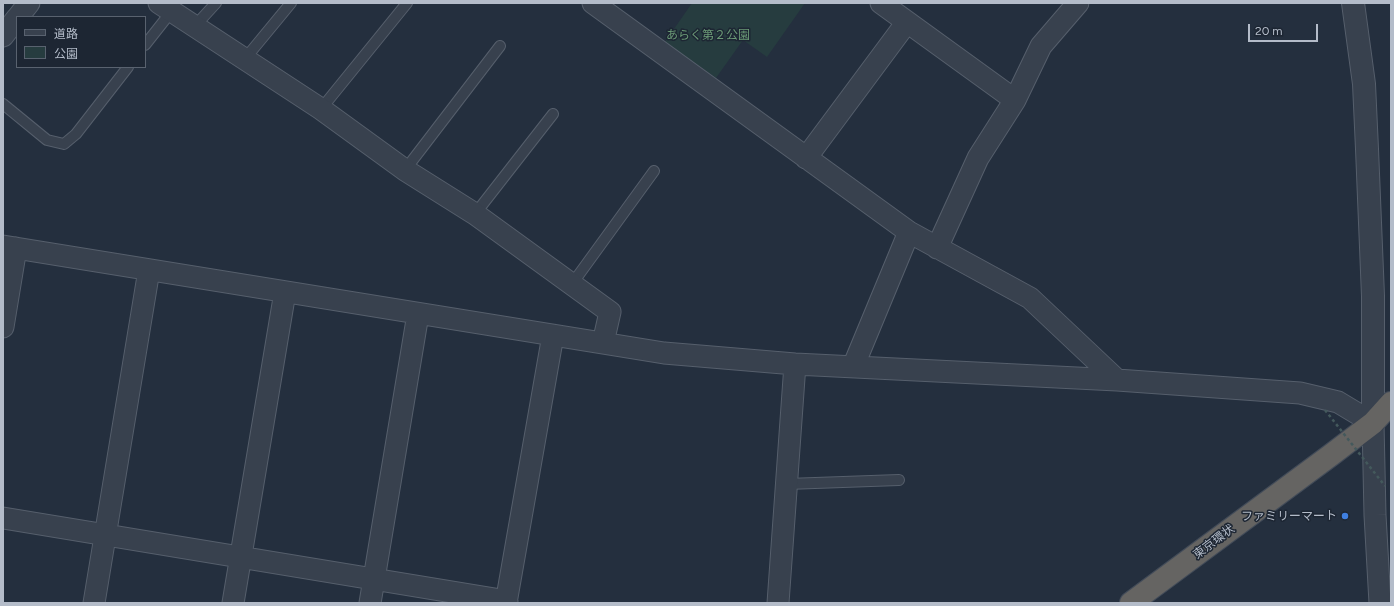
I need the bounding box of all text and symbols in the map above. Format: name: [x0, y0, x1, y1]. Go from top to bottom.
legend: [16, 16, 146, 68]
scale bar: [1250, 16, 1320, 42]
text: 20 m: [1255, 24, 1283, 38]
text: 道路: [54, 27, 78, 41]
park label: あらく第２公園: [666, 28, 750, 42]
text: 公園: [54, 47, 78, 61]
place label: ファミリーマート: [1241, 509, 1337, 523]
marker: ファミリーマート: [1340, 511, 1350, 521]
street label: 東京環状: [1190, 522, 1238, 562]

